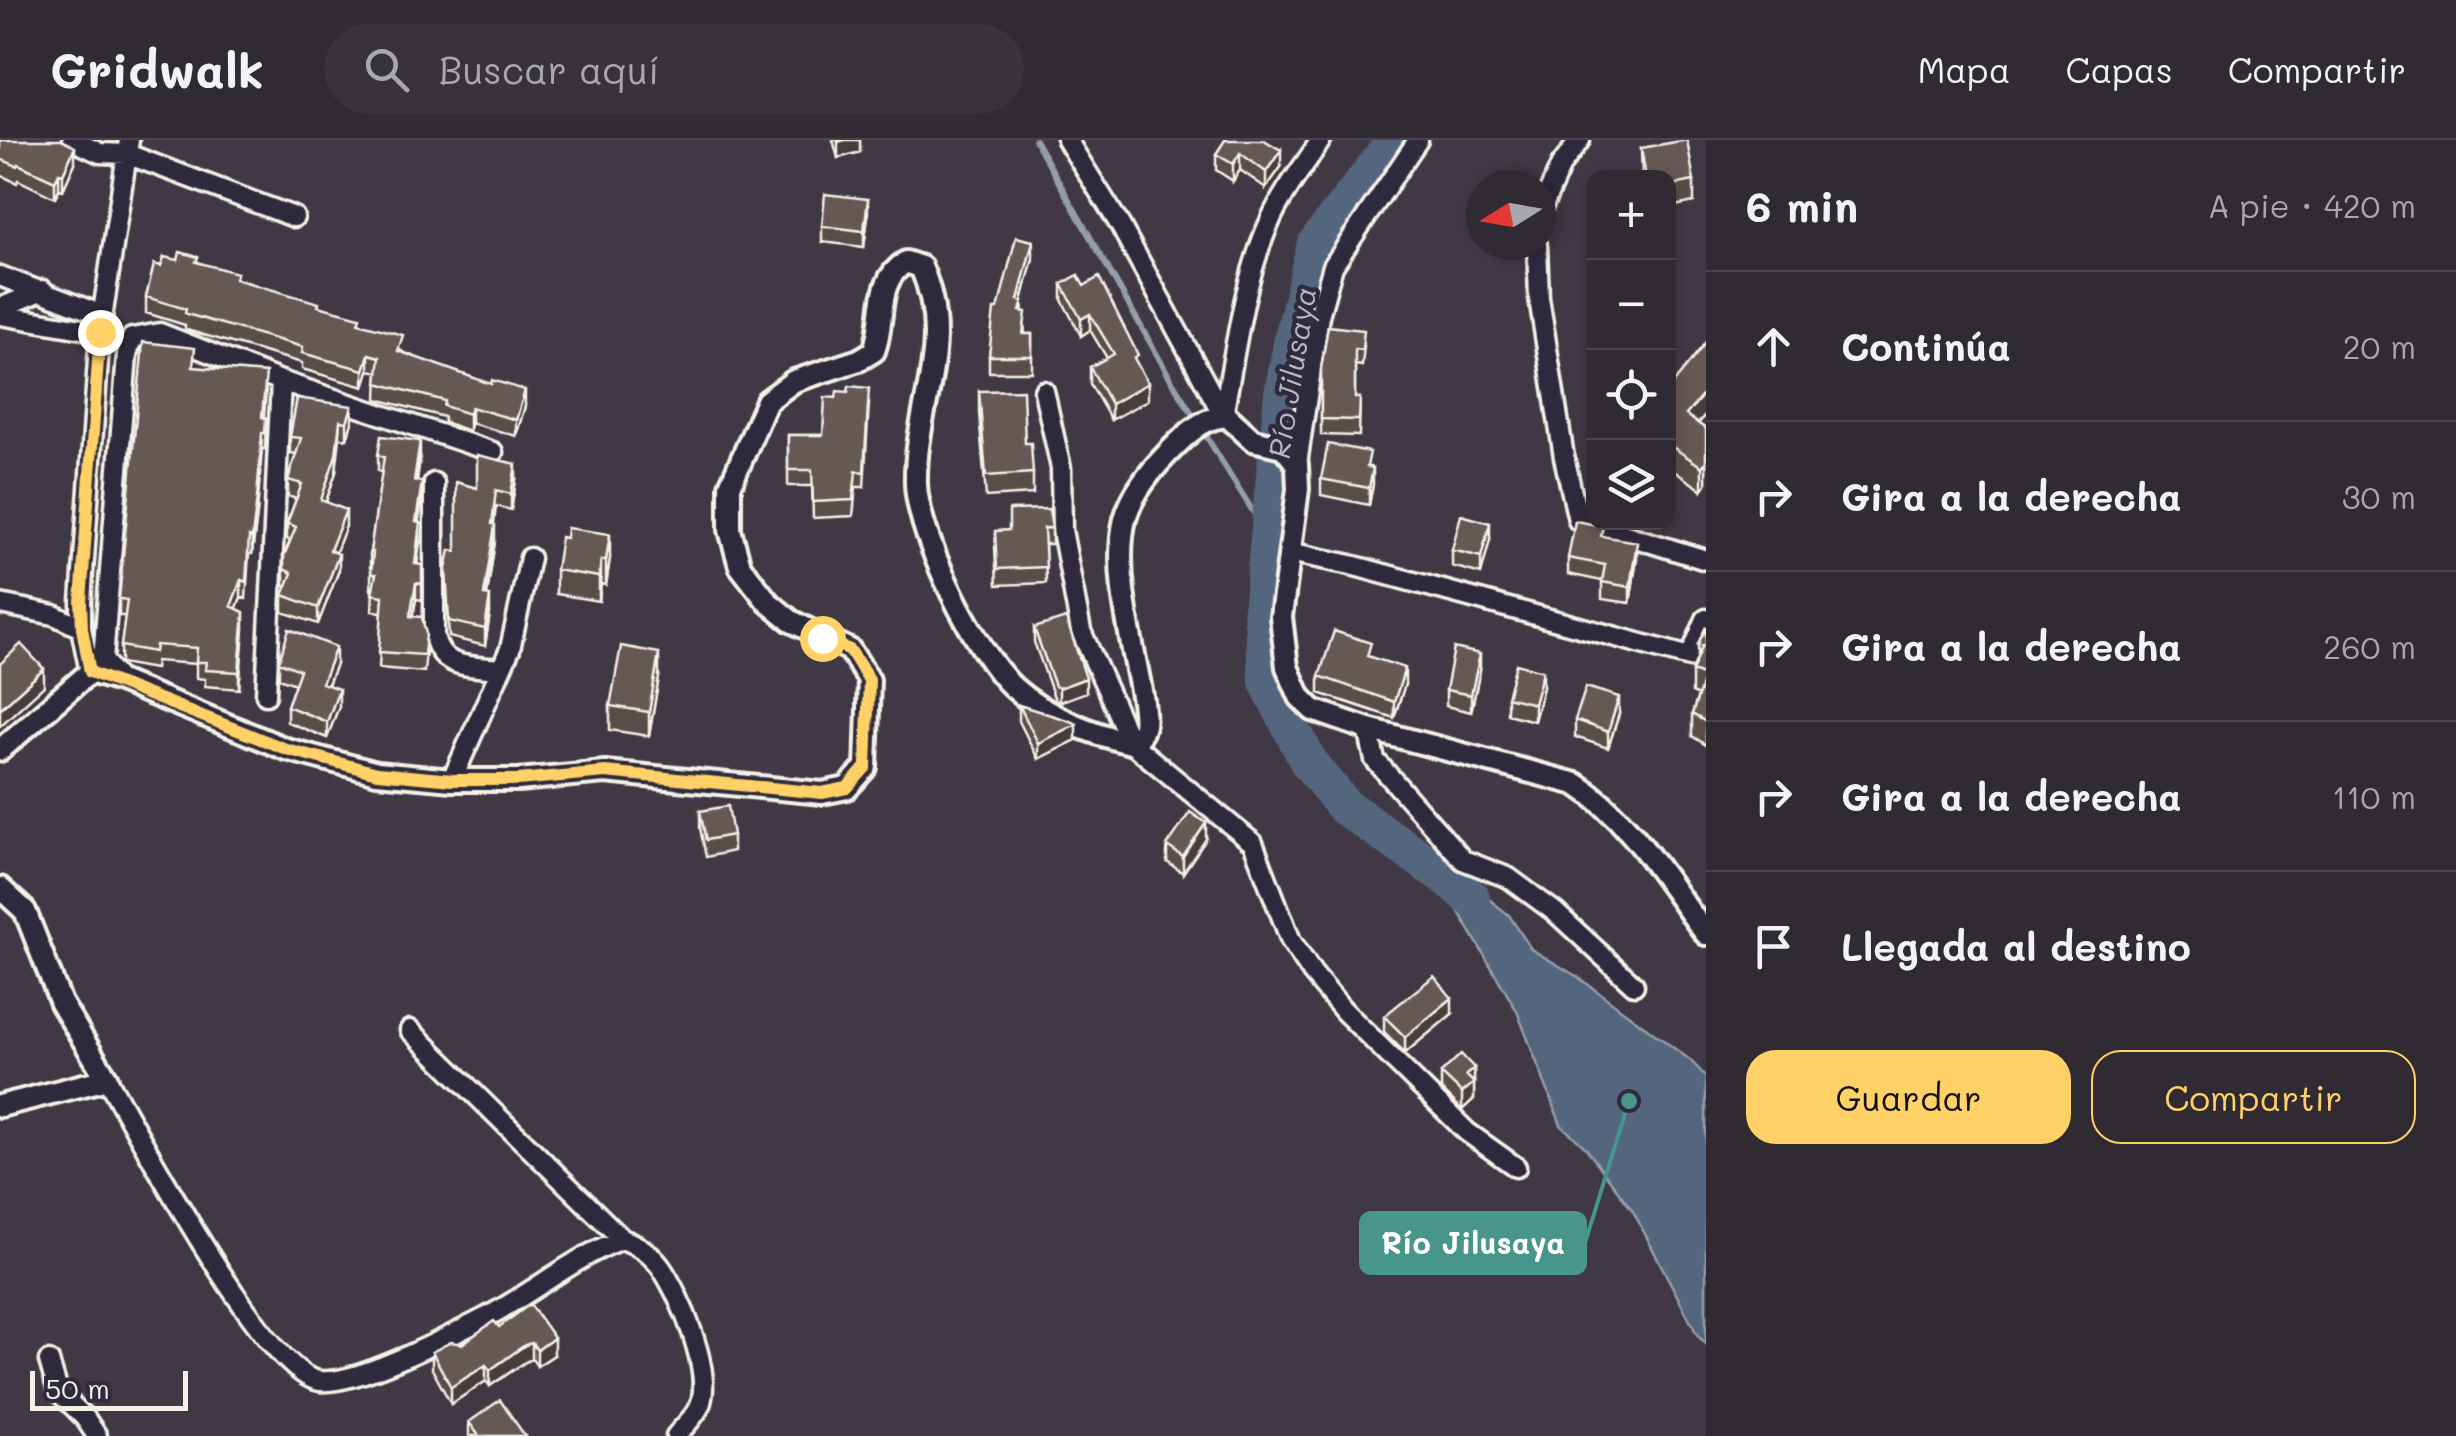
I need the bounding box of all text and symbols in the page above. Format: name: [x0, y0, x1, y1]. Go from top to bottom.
search box: [324, 24, 1024, 114]
text: Gridwalk: [50, 38, 264, 100]
icon: search: [359, 42, 414, 97]
text: Buscar aquí: [439, 44, 660, 94]
text: Mapa: [1917, 46, 2010, 92]
text: Capas: [2065, 46, 2173, 92]
text: Compartir: [2228, 46, 2406, 92]
north arrow: [1466, 170, 1556, 260]
map controls: [1586, 170, 1676, 530]
button: +: [1586, 170, 1676, 260]
text: 6 min: [1746, 178, 1858, 233]
text: A pie · 420 m: [2208, 184, 2416, 226]
button: −: [1586, 260, 1676, 350]
water label: Río Jilusaya: [1258, 284, 1324, 461]
route end: [78, 310, 124, 356]
icon: ahead: [1746, 319, 1801, 374]
text: Continúa: [1841, 321, 2011, 371]
text: 20 m: [2343, 325, 2416, 367]
button: locate: [1586, 350, 1676, 440]
button: layers: [1586, 440, 1676, 530]
icon: right: [1746, 469, 1801, 524]
text: Gira a la derecha: [1841, 471, 2181, 521]
text: 30 m: [2342, 475, 2416, 517]
route start: [800, 616, 846, 662]
icon: right: [1746, 619, 1801, 674]
text: Gira a la derecha: [1841, 621, 2181, 671]
text: 260 m: [2323, 625, 2416, 667]
icon: right: [1746, 769, 1801, 824]
text: Gira a la derecha: [1841, 771, 2181, 821]
text: 110 m: [2332, 775, 2416, 817]
icon: arrive: [1746, 919, 1801, 974]
text: Llegada al destino: [1841, 921, 2191, 971]
button: Guardar: [1746, 1050, 2071, 1144]
button: Compartir: [2091, 1050, 2416, 1144]
callout: Río Jilusaya: [1361, 1213, 1585, 1273]
text: Río Jilusaya: [1381, 1222, 1565, 1262]
scale bar: [30, 1366, 188, 1410]
text: 50 m: [45, 1370, 110, 1406]

